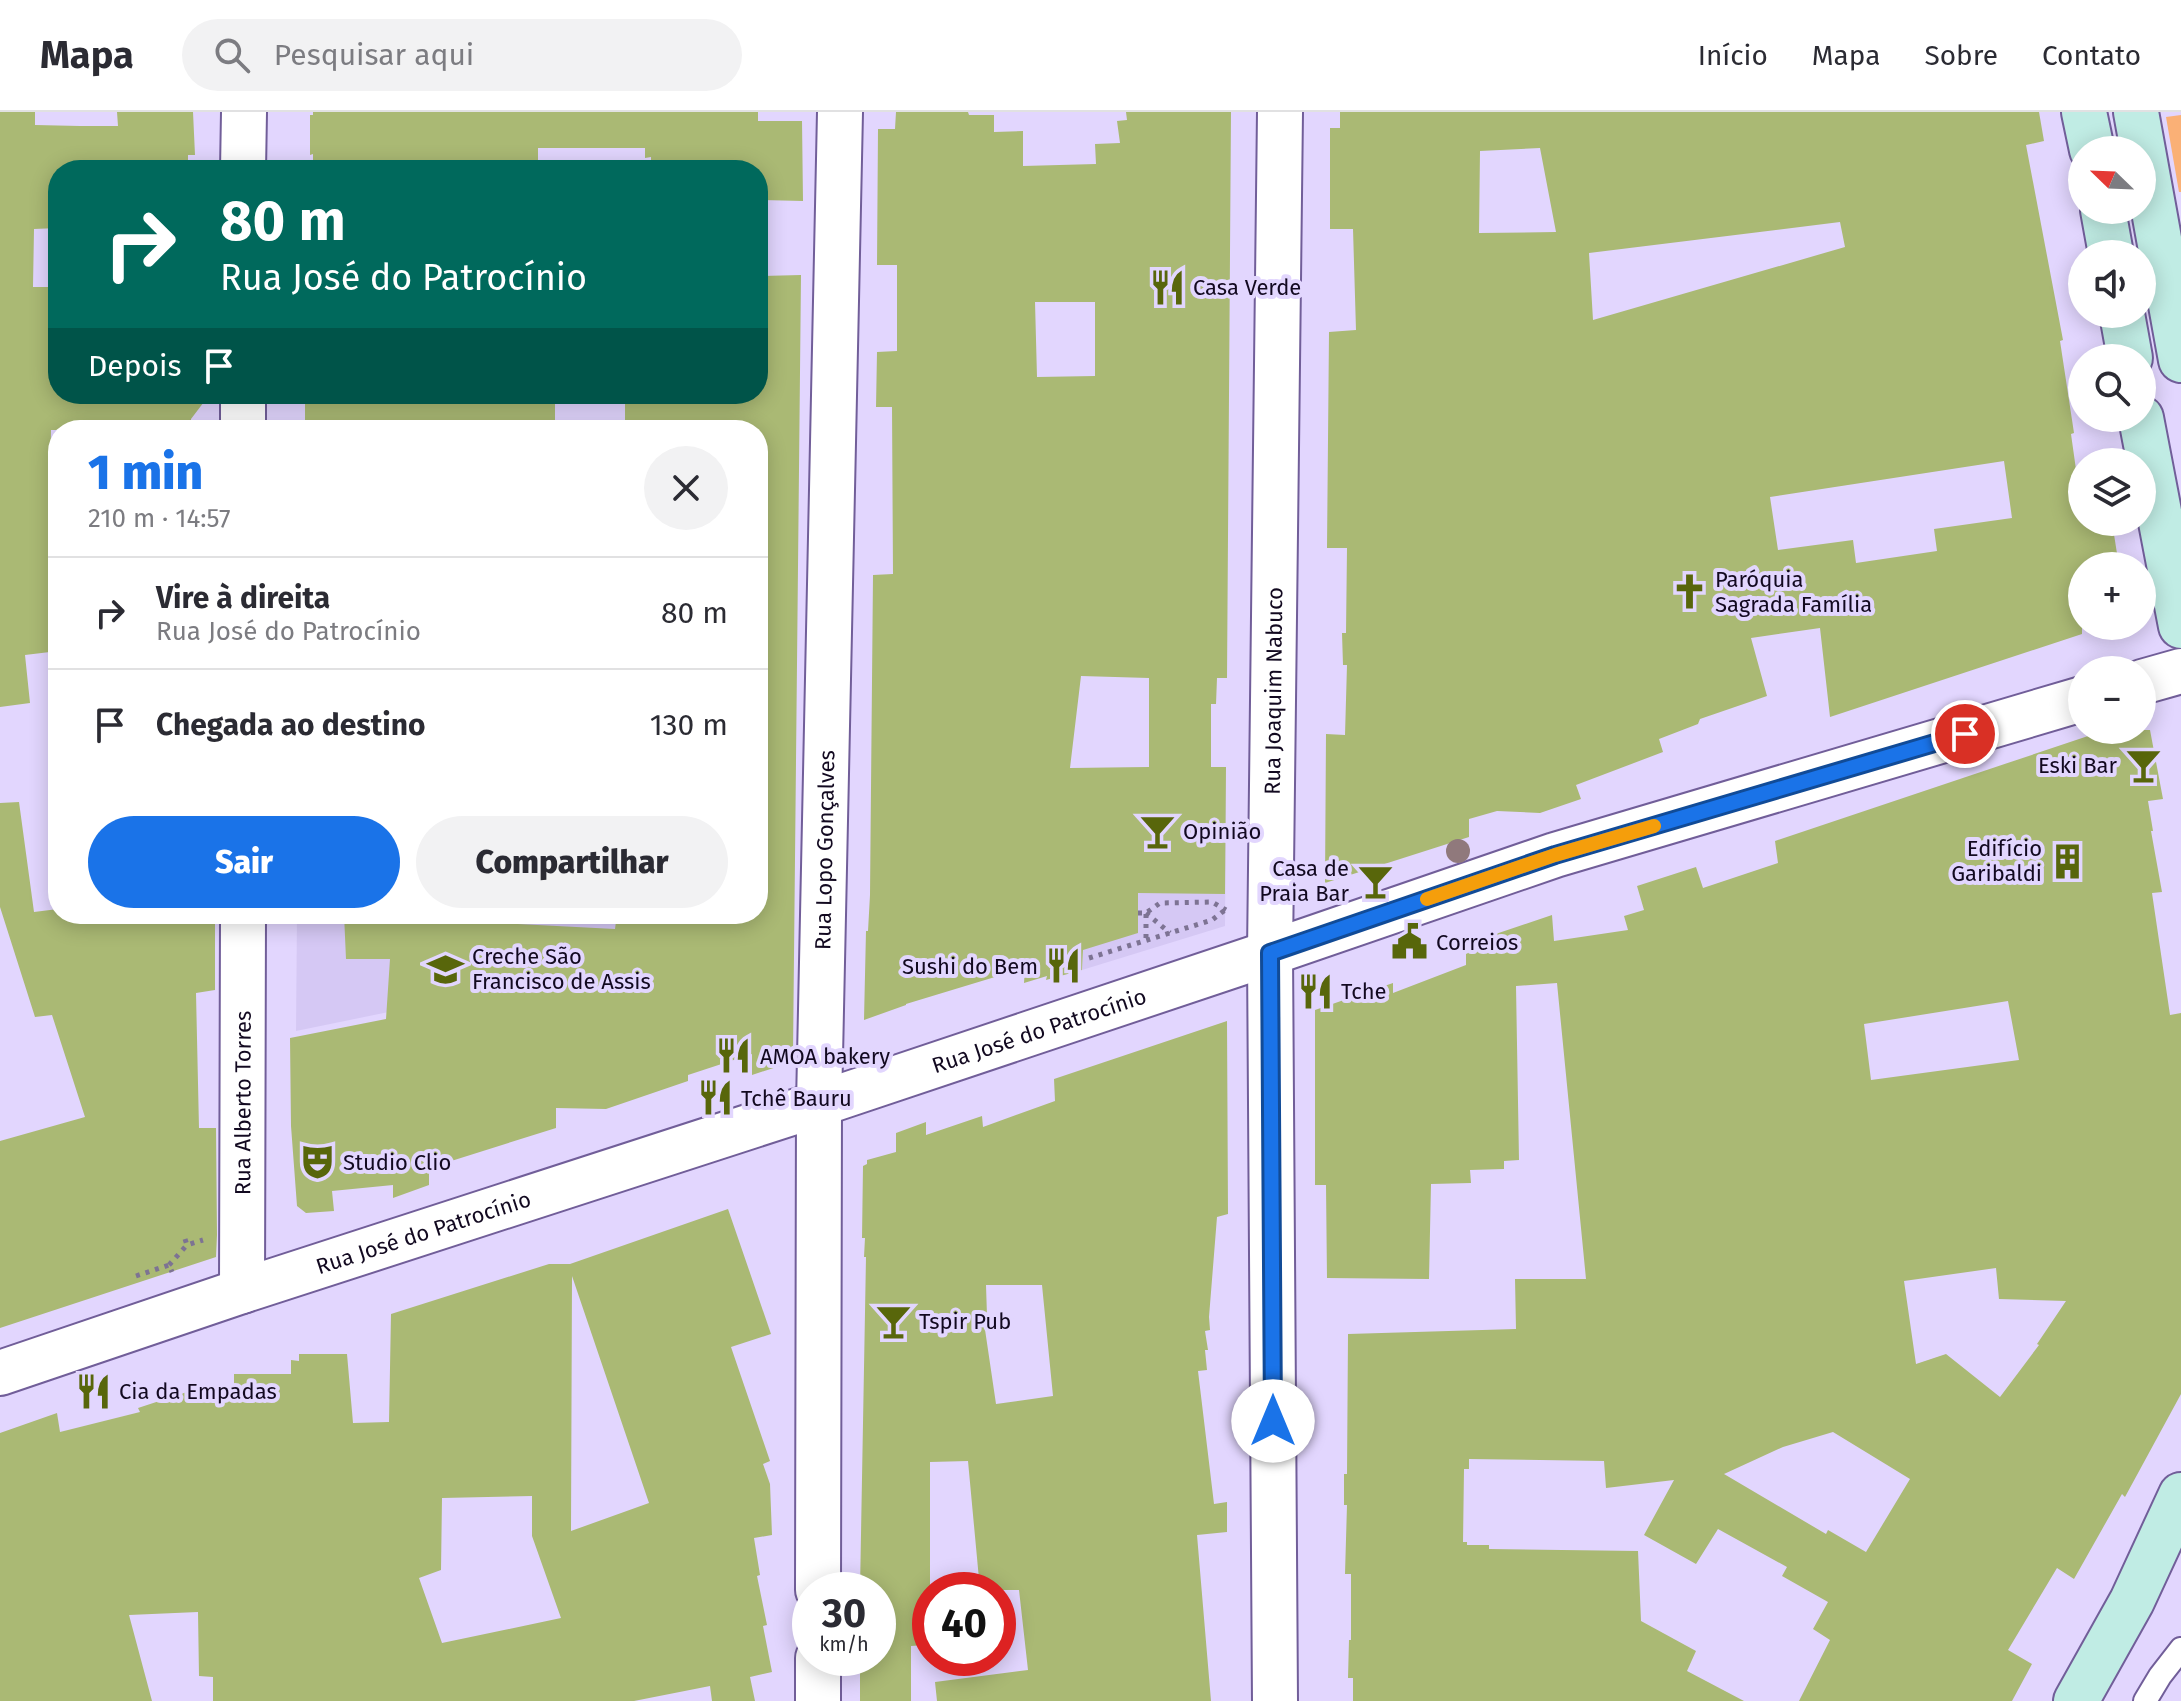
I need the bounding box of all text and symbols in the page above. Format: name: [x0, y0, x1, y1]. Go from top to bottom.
search box: [182, 19, 742, 91]
text: Mapa: [40, 32, 134, 78]
icon: search: [210, 33, 254, 77]
text: Pesquisar aqui: [274, 37, 474, 73]
text: Início: [1698, 39, 1768, 72]
text: Mapa: [1812, 39, 1880, 72]
text: Sobre: [1924, 39, 1998, 72]
text: Contato: [2042, 39, 2141, 72]
north arrow: [2068, 136, 2156, 224]
map controls: [2068, 136, 2156, 744]
text: 80 m: [220, 188, 346, 255]
icon: right: [88, 192, 192, 296]
button: sound: [2068, 240, 2156, 328]
text: Rua José do Patrocínio: [220, 256, 587, 300]
restaurant icon: Casa Verde: [1148, 268, 1186, 306]
place label: Casa Verde: [1193, 274, 1301, 301]
icon: arrive: [197, 344, 241, 388]
button: search: [2068, 344, 2156, 432]
text: Depois: [88, 348, 181, 384]
text: 1 min: [88, 444, 203, 502]
button: close: [644, 446, 728, 530]
button: layers: [2068, 448, 2156, 536]
text: 210 m · 14:57: [88, 503, 231, 534]
button: +: [2068, 552, 2156, 640]
place label: Paróquia Sagrada Família: [1715, 566, 1872, 618]
church icon: Paróquia Sagrada Família: [1670, 573, 1708, 611]
text: Vire à direita: [156, 580, 330, 616]
street label: Rua Joaquim Nabuco: [1259, 587, 1288, 795]
icon: right: [88, 591, 132, 635]
text: 80 m: [661, 595, 728, 631]
text: Rua José do Patrocínio: [156, 616, 421, 647]
button: −: [2068, 656, 2156, 744]
pin: [1931, 700, 1999, 768]
icon: arrive: [88, 703, 132, 747]
text: Chegada ao destino: [156, 707, 426, 743]
text: 130 m: [650, 707, 728, 743]
icon: arrive: [1943, 712, 1987, 756]
bar icon: Eski Bar: [2124, 746, 2162, 784]
street label: Rua Lopo Gonçalves: [809, 750, 840, 950]
place label: Eski Bar: [2038, 752, 2117, 779]
bar icon: Opinião: [1138, 812, 1176, 850]
button: Sair: [88, 816, 400, 908]
button: Compartilhar: [416, 816, 728, 908]
place label: Opinião: [1183, 818, 1261, 845]
place label: Edifício Garibaldi: [1951, 835, 2042, 887]
building icon: Edifício Garibaldi: [2049, 842, 2087, 880]
place label: Casa de Praia Bar: [1259, 855, 1350, 907]
bar icon: Casa de Praia Bar: [1356, 862, 1394, 900]
public building icon: Correios: [1391, 923, 1429, 961]
place label: Correios: [1436, 929, 1518, 956]
place label: Creche São Francisco de Assis: [472, 943, 651, 995]
restaurant icon: Sushi do Bem: [1045, 947, 1083, 985]
school or university icon: Creche São Francisco de Assis: [427, 950, 465, 988]
place label: Sushi do Bem: [902, 953, 1038, 980]
restaurant icon: Tche: [1296, 972, 1334, 1010]
place label: Tche: [1341, 978, 1387, 1005]
street label: Rua José do Patrocínio: [928, 982, 1150, 1079]
street label: Rua Alberto Torres: [229, 1011, 257, 1195]
restaurant icon: AMOA bakery: [715, 1037, 753, 1075]
place label: AMOA bakery: [760, 1043, 890, 1070]
restaurant icon: Tchê Bauru: [696, 1079, 734, 1117]
place label: Tchê Bauru: [741, 1085, 852, 1112]
theatre icon: Studio Clio: [298, 1143, 336, 1181]
place label: Studio Clio: [343, 1149, 451, 1176]
street label: Rua José do Patrocínio: [312, 1185, 534, 1280]
bar icon: Tspir Pub: [874, 1302, 912, 1340]
place label: Tspir Pub: [919, 1308, 1011, 1335]
restaurant icon: Cia da Empadas: [74, 1372, 112, 1410]
place label: Cia da Empadas: [119, 1378, 277, 1405]
position arrow: [1231, 1379, 1315, 1463]
speed limit sign: 40: [912, 1572, 1016, 1676]
text: 30: [822, 1590, 866, 1638]
text: km/h: [819, 1632, 869, 1656]

